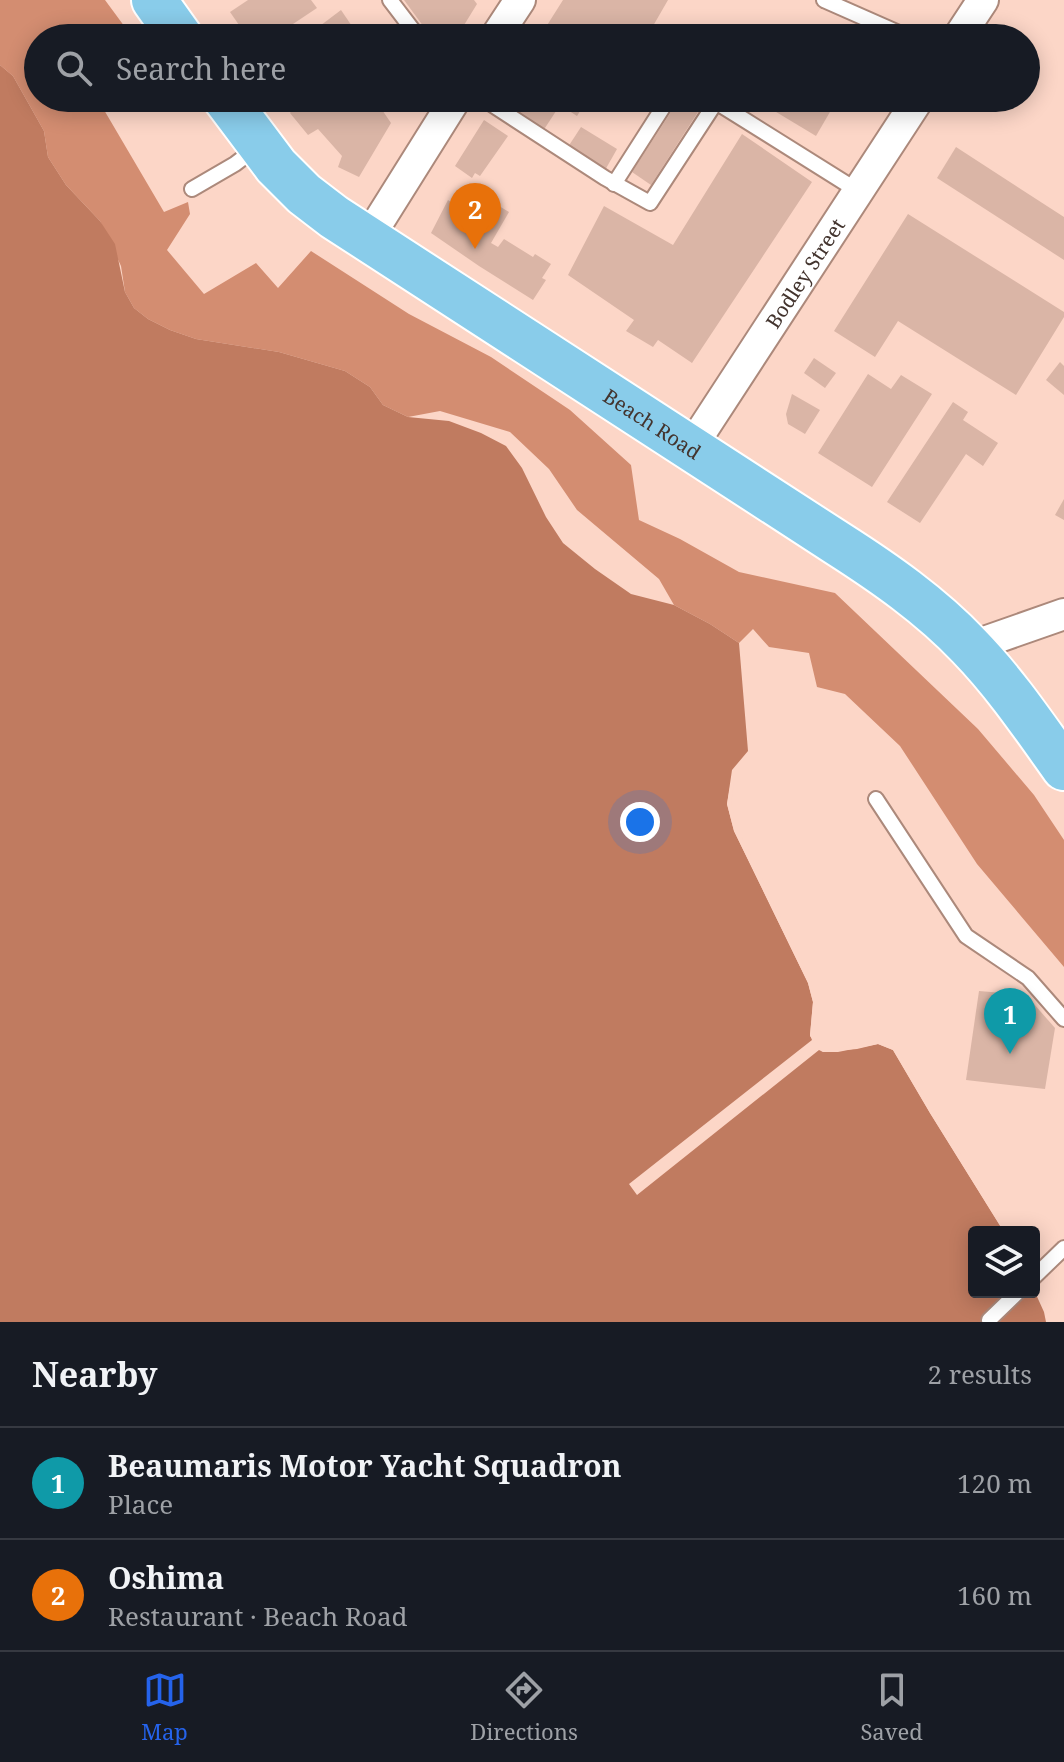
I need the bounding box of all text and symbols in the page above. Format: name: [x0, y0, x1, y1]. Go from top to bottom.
search box: [24, 24, 1040, 112]
icon: search: [52, 46, 96, 90]
text: Search here: [116, 48, 286, 89]
pin: 2: [449, 183, 501, 249]
street label: Bodley Street: [759, 213, 851, 333]
street label: Beach Road: [599, 382, 706, 465]
your location: [620, 802, 660, 842]
pin: 1: [984, 988, 1036, 1054]
map controls: [968, 1226, 1040, 1298]
button: layers: [968, 1226, 1040, 1298]
text: Nearby: [32, 1351, 158, 1397]
text: 2 results: [927, 1356, 1032, 1392]
text: Beaumaris Motor Yacht Squadron: [108, 1445, 622, 1486]
text: 1: [51, 1465, 65, 1501]
text: 120 m: [957, 1465, 1032, 1501]
text: Place: [108, 1486, 173, 1522]
text: Oshima: [108, 1557, 224, 1598]
text: 2: [51, 1577, 65, 1613]
text: 160 m: [957, 1577, 1032, 1613]
text: Restaurant · Beach Road: [108, 1598, 408, 1634]
tab: Map: [141, 1668, 188, 1746]
tab: Directions: [470, 1668, 578, 1746]
tab: Saved: [860, 1668, 923, 1746]

